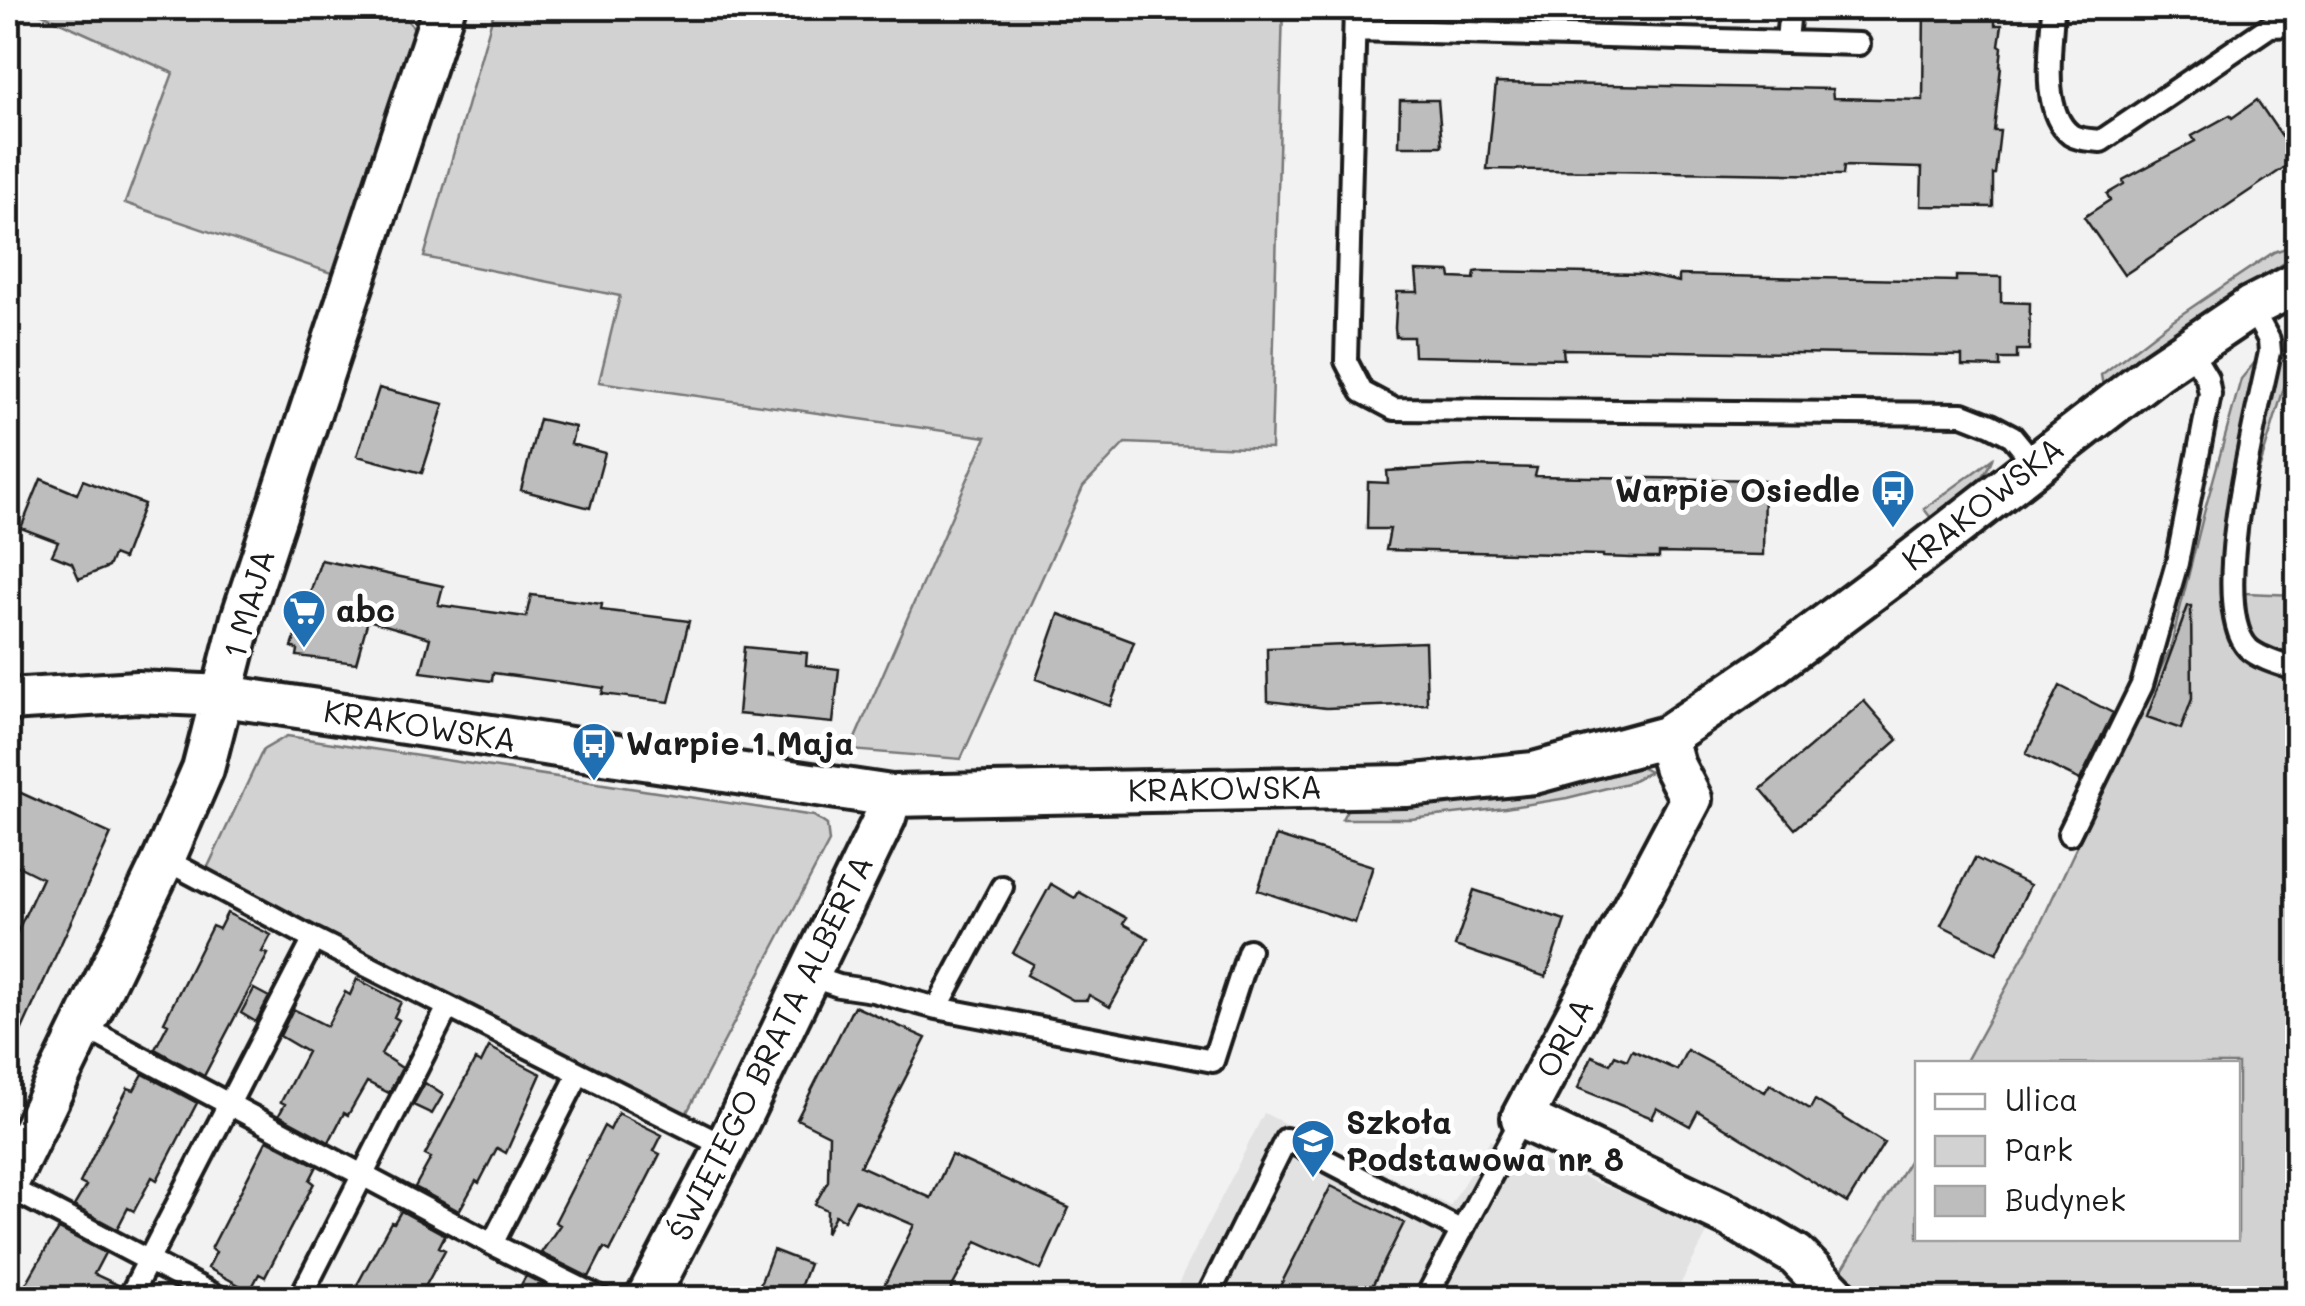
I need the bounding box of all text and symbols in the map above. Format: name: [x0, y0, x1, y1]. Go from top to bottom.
street label: KRAKOWSKA: [1892, 426, 2071, 579]
place label: Warpie Osiedle: [1615, 468, 1860, 510]
bus stop icon: Warpie Osiedle: [1870, 468, 1916, 529]
street label: 1 MAJA: [211, 544, 283, 663]
supermarket icon: abc: [281, 588, 327, 649]
place label: abc: [336, 588, 395, 630]
street label: KRAKOWSKA: [321, 688, 520, 760]
bus stop icon: Warpie 1 Maja: [571, 721, 617, 782]
place label: Warpie 1 Maja: [626, 721, 854, 763]
street label: KRAKOWSKA: [1127, 764, 1323, 810]
street label: ŚWIĘTEGO BRATA ALBERTA: [657, 847, 881, 1247]
street label: ORLA: [1525, 990, 1602, 1084]
legend: [1915, 1061, 2240, 1241]
text: Ulica: [2005, 1079, 2078, 1119]
place label: Szkoła Podstawowa nr 8: [1346, 1100, 1624, 1179]
school or university icon: Szkoła Podstawowa nr 8: [1290, 1118, 1336, 1179]
text: Park: [2005, 1129, 2073, 1169]
text: Budynek: [2005, 1179, 2126, 1219]

